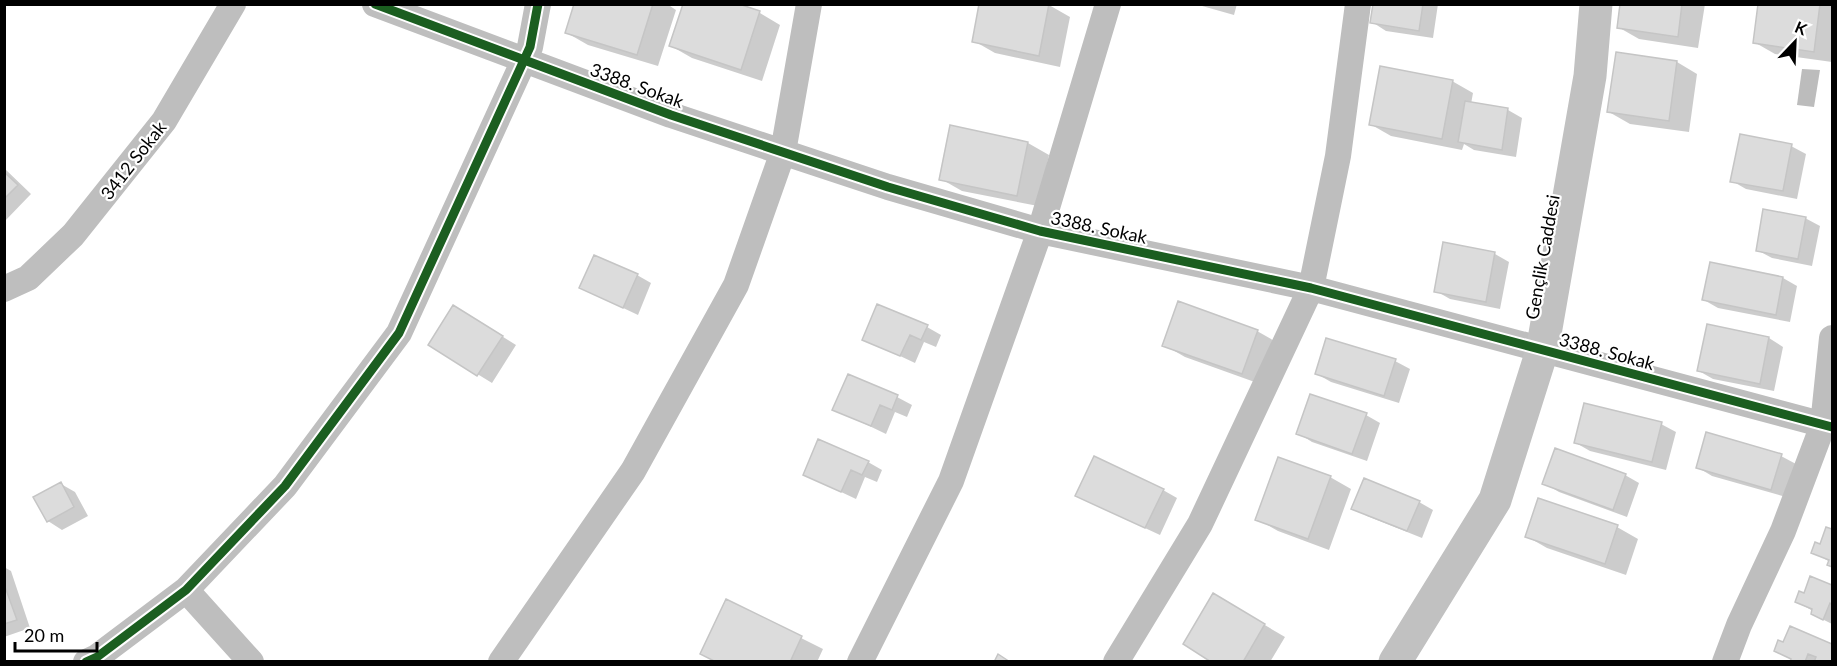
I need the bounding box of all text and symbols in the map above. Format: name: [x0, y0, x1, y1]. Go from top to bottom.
north arrow: [1765, 12, 1825, 72]
text: K: [1792, 17, 1811, 39]
street label: 3388. Sokak: [587, 58, 687, 112]
street label: 3412 Sokak: [96, 116, 171, 204]
street label: Gençlik Caddesi: [1520, 193, 1564, 321]
street label: 3388. Sokak: [1049, 206, 1150, 248]
street label: 3388. Sokak: [1557, 328, 1658, 374]
scale bar: [15, 615, 98, 653]
text: 20 m: [24, 624, 64, 646]

